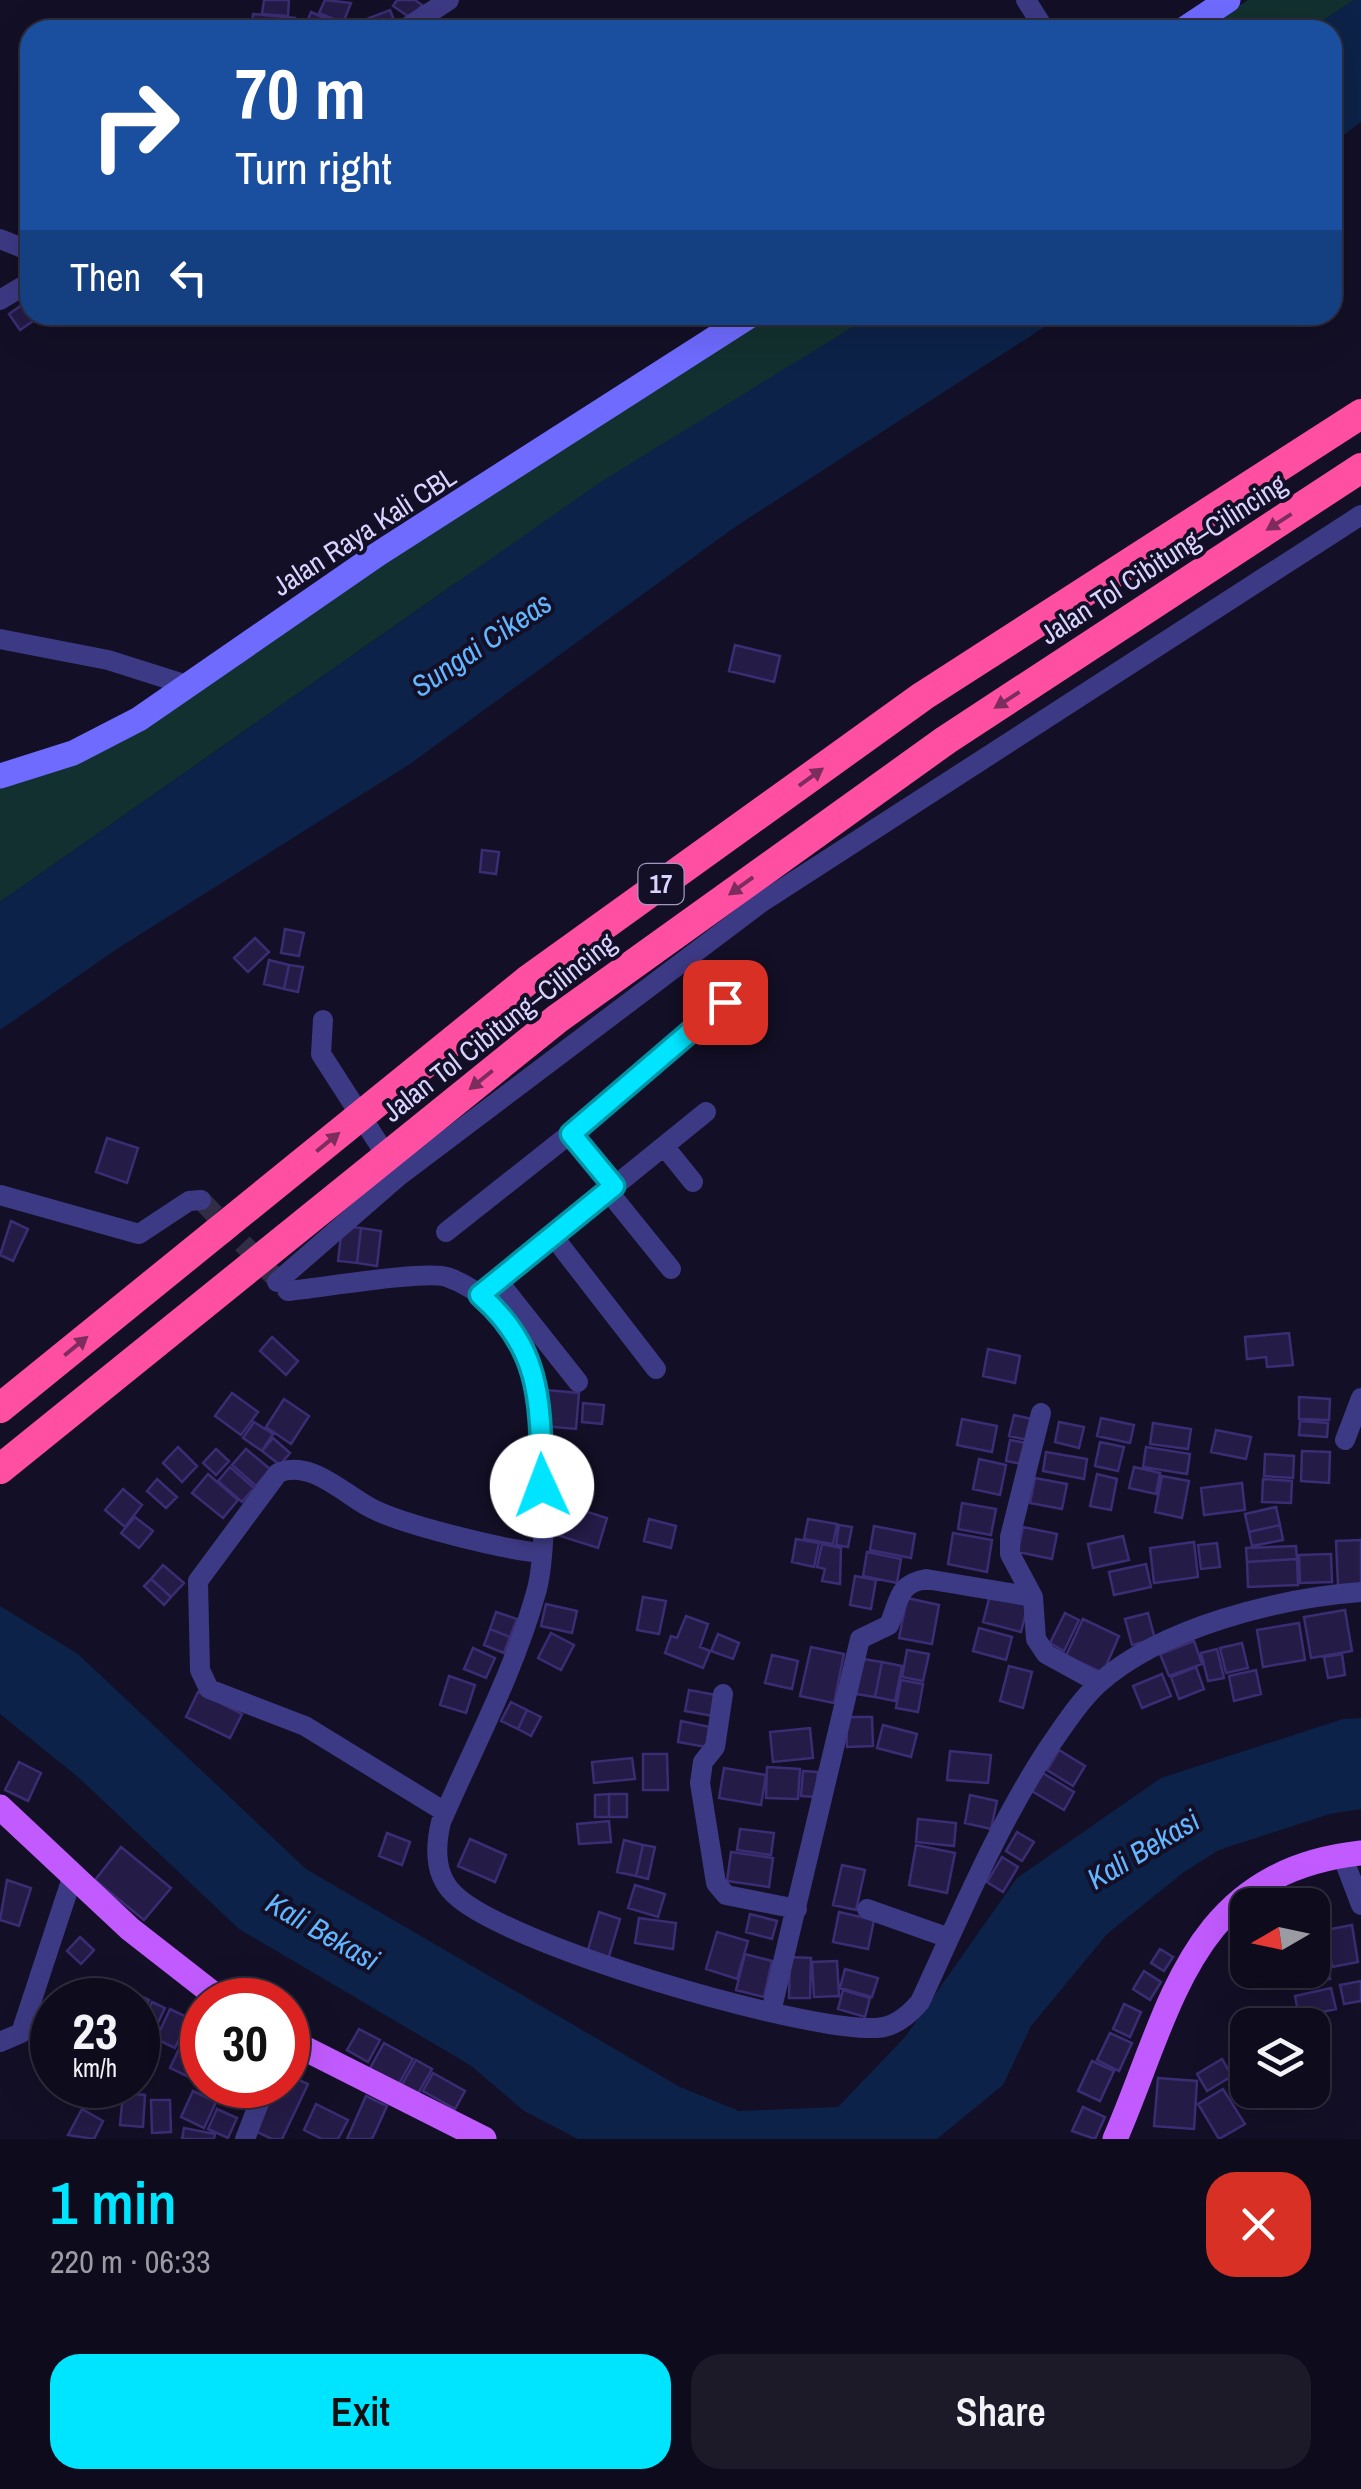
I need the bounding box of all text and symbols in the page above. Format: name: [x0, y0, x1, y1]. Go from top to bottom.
text: 70 m: [235, 47, 366, 141]
icon: right: [70, 60, 200, 190]
text: Turn right: [235, 137, 392, 198]
icon: left: [161, 250, 216, 305]
text: Then: [70, 252, 141, 303]
street label: Jalan Raya Kali CBL: [265, 457, 463, 605]
street label: Jalan Tol Cibitung–Cilincing: [1032, 465, 1294, 653]
one-way arrow: [1266, 512, 1293, 530]
water label: Sungai Cikeas: [403, 582, 559, 706]
one-way arrow: [994, 690, 1021, 708]
one-way arrow: [797, 768, 824, 787]
road number: 17: [638, 864, 684, 904]
one-way arrow: [728, 876, 755, 895]
street label: Jalan Tol Cibitung–Cilincing: [374, 924, 624, 1130]
pin: [683, 960, 768, 1045]
icon: arrive: [698, 975, 753, 1030]
one-way arrow: [468, 1069, 493, 1090]
one-way arrow: [316, 1132, 341, 1153]
one-way arrow: [63, 1336, 88, 1357]
position arrow: [490, 1434, 594, 1538]
water label: Kali Bekasi: [1079, 1800, 1207, 1898]
water label: Kali Bekasi: [259, 1883, 387, 1980]
north arrow: [1230, 1888, 1330, 1988]
map controls: [1230, 1888, 1330, 2108]
speed limit sign: 30: [180, 1978, 310, 2108]
text: 23: [72, 1997, 118, 2065]
button: layers: [1230, 2008, 1330, 2108]
text: km/h: [73, 2051, 117, 2085]
text: 1 min: [50, 2162, 177, 2243]
button: close: [1206, 2172, 1311, 2277]
text: 220 m · 06:33: [50, 2240, 210, 2283]
button: Exit: [50, 2354, 671, 2469]
button: Share: [691, 2354, 1311, 2469]

